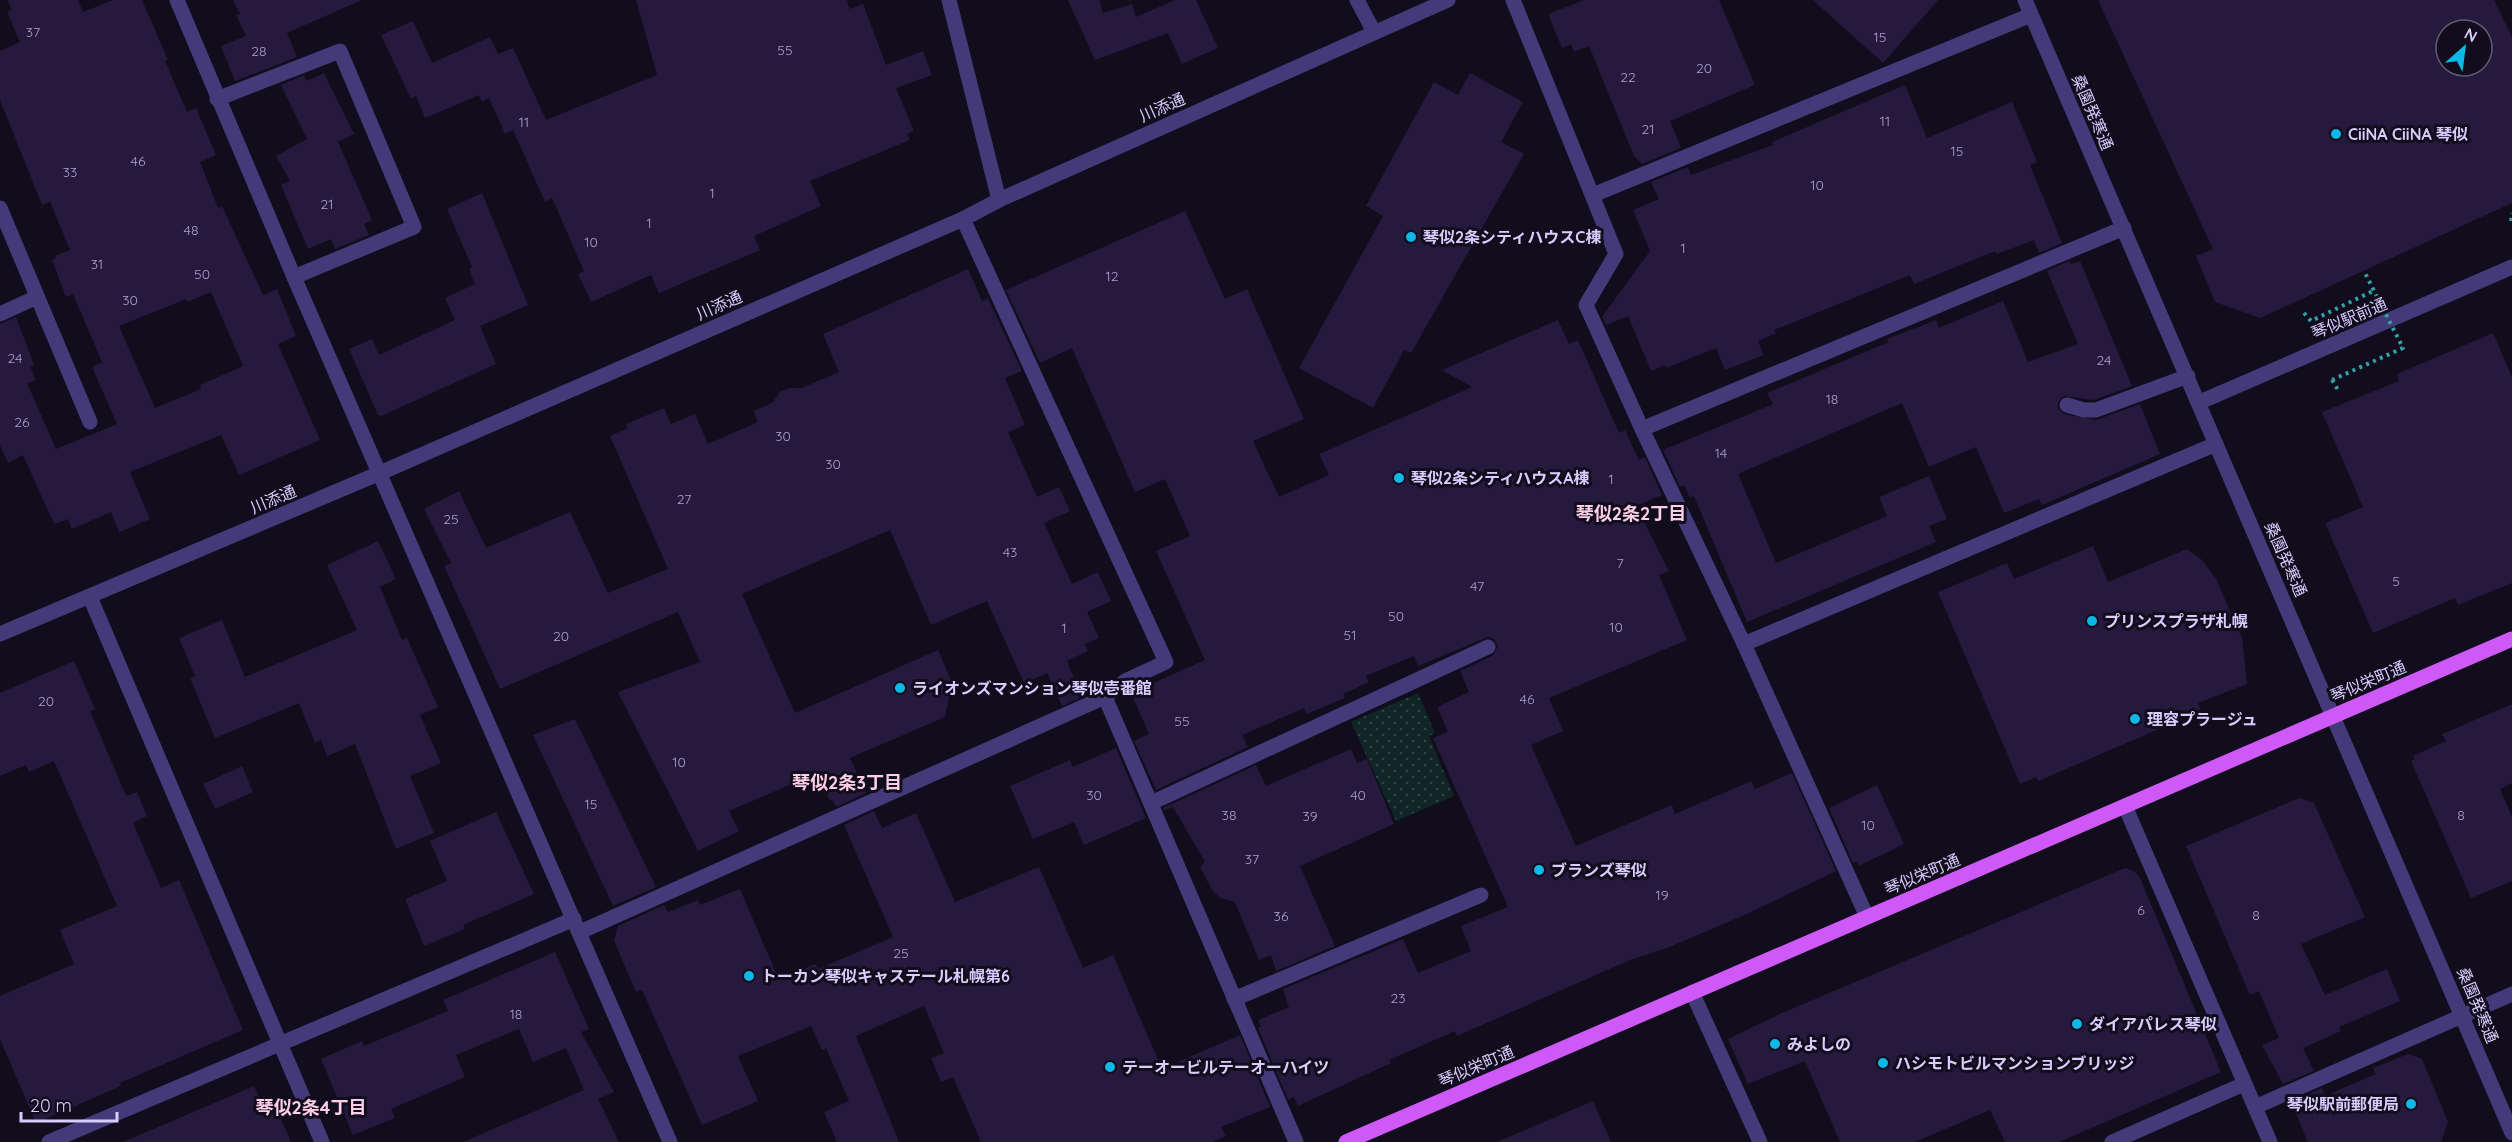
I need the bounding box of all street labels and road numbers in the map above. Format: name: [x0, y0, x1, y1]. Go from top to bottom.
street label: 桑園発寒通: [2068, 71, 2118, 153]
street label: 川添通: [1136, 88, 1188, 126]
street label: 川添通: [693, 286, 745, 324]
street label: 琴似駅前通: [2308, 293, 2390, 343]
street label: 川添通: [247, 480, 299, 518]
street label: 桑園発寒通: [2261, 518, 2311, 600]
street label: 琴似栄町通: [2327, 656, 2409, 706]
street label: 琴似栄町通: [1881, 849, 1963, 899]
street label: 桑園発寒通: [2453, 964, 2503, 1046]
street label: 琴似栄町通: [1435, 1041, 1517, 1091]

